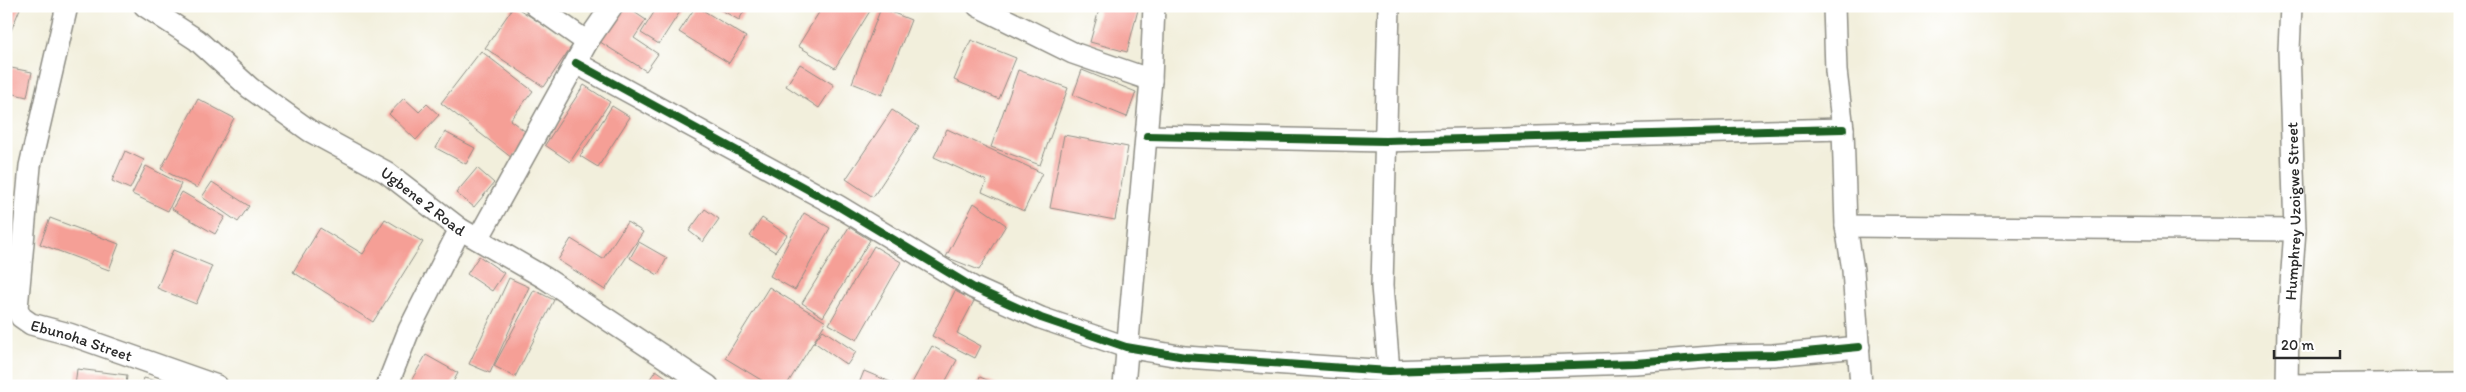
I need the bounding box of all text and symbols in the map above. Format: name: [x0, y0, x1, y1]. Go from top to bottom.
street label: Humphrey Uzoigwe Street: [2281, 122, 2305, 301]
street label: Ugbene 2 Road: [377, 163, 469, 240]
street label: Ebunoha Street: [29, 315, 135, 366]
scale bar: [2274, 327, 2340, 359]
text: 20 m: [2281, 336, 2315, 354]

